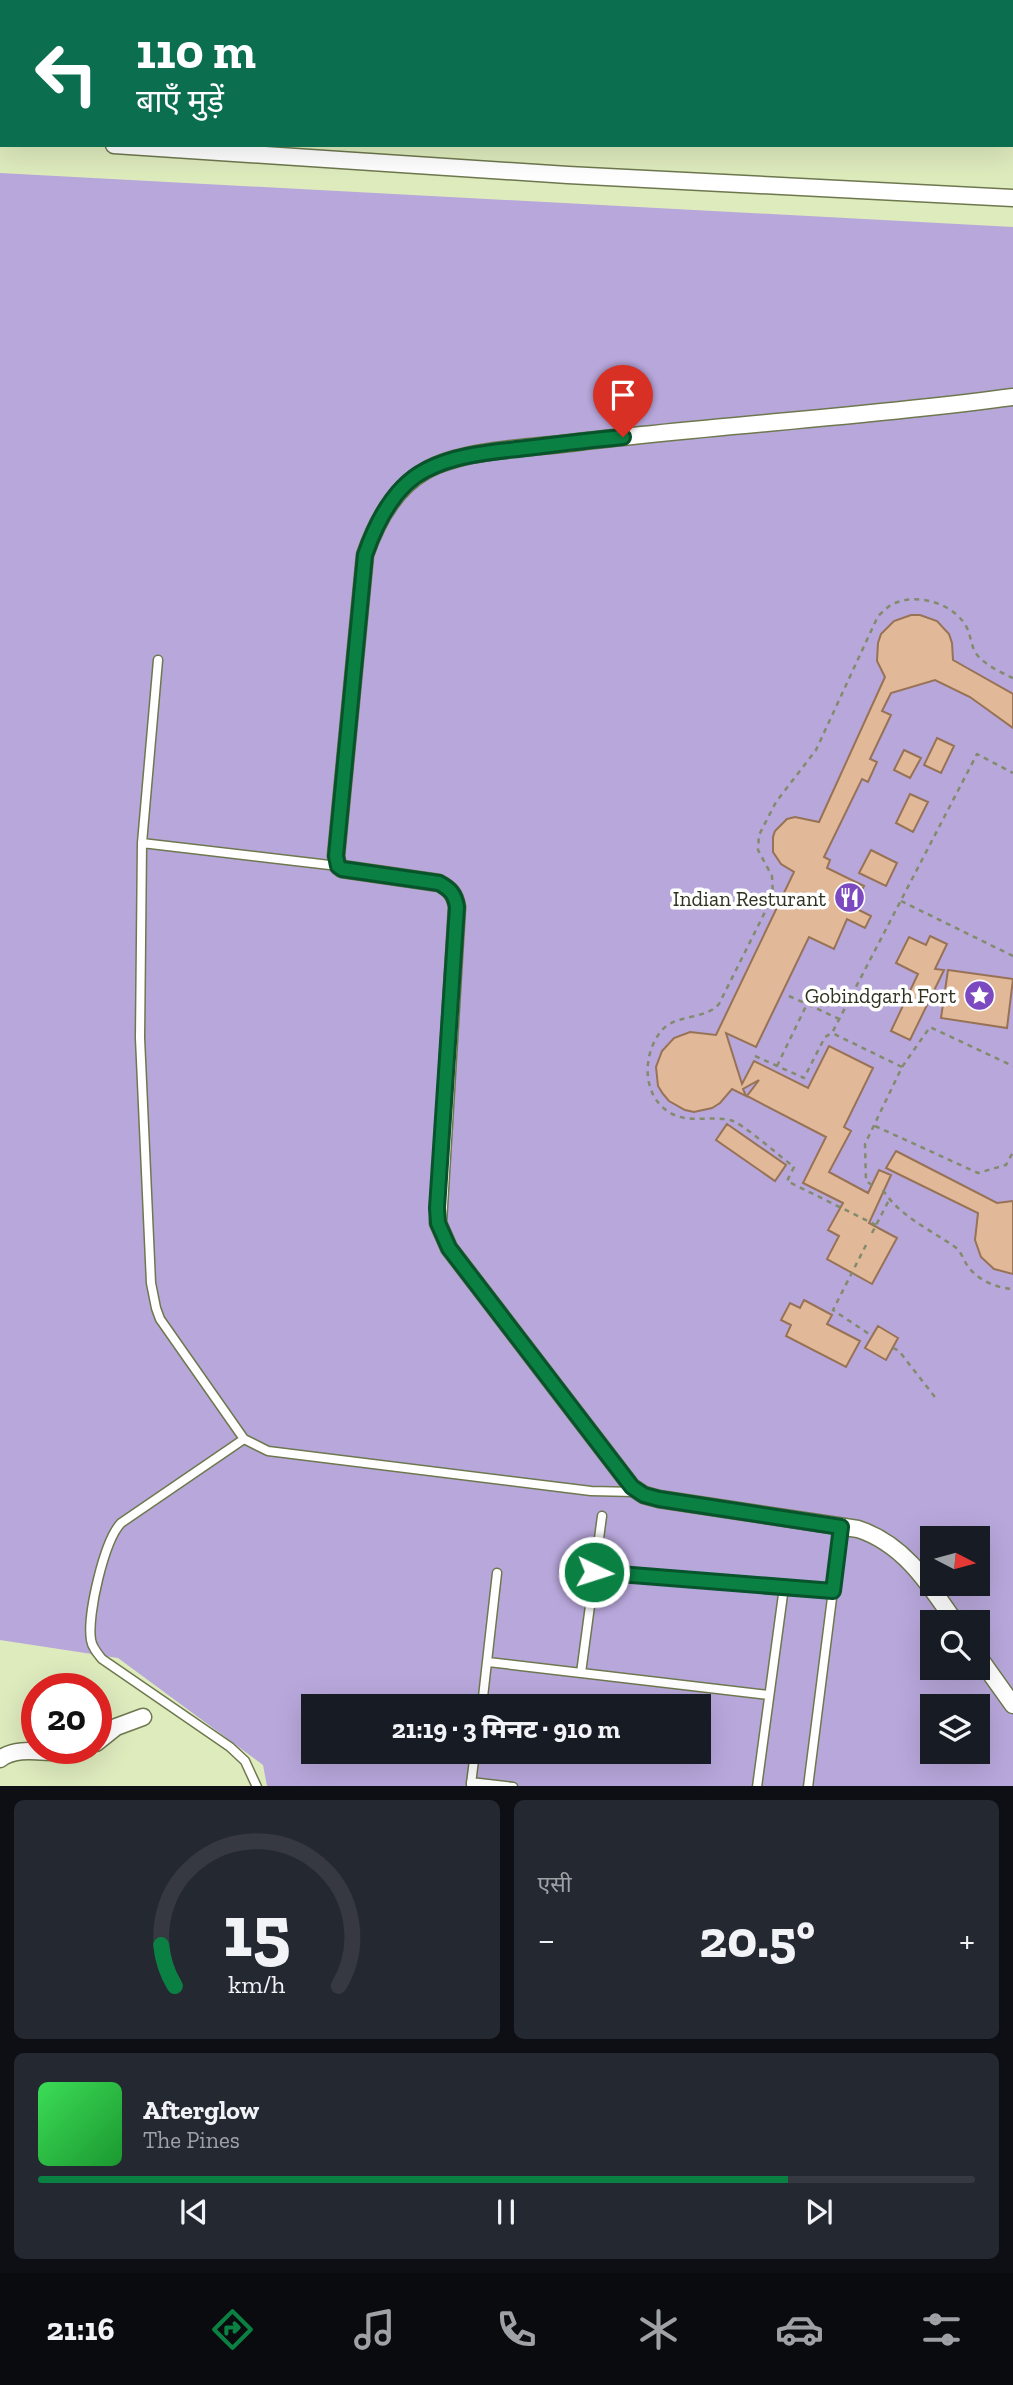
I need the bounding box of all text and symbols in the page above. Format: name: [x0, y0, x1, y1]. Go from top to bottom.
text: 110 m: [136, 22, 256, 81]
icon: left: [21, 28, 112, 119]
text: बाएँ मुड़ें: [136, 82, 224, 120]
pin: [593, 365, 653, 437]
icon: arrive: [604, 376, 642, 414]
restaurant icon: Indian Resturant: [832, 881, 866, 915]
place label: Indian Resturant: [673, 886, 826, 911]
place icon: Gobindgarh Fort: [962, 978, 996, 1012]
place label: Gobindgarh Fort: [805, 983, 956, 1008]
north arrow: [920, 1526, 990, 1596]
map controls: [920, 1526, 990, 1764]
position arrow: [557, 1535, 631, 1609]
button: search: [920, 1610, 990, 1680]
speed limit sign: 20: [21, 1673, 112, 1764]
button: layers: [920, 1694, 990, 1764]
text: 21:19 · 3 मिनट · 910 m: [392, 1713, 620, 1745]
text: एसी: [538, 1870, 572, 1898]
text: 15: [223, 1887, 290, 1975]
text: 20.5°: [699, 1908, 815, 1970]
text: −: [538, 1917, 555, 1963]
text: +: [959, 1917, 975, 1963]
text: km/h: [228, 1968, 285, 1998]
text: Afterglow: [143, 2094, 259, 2126]
text: The Pines: [143, 2126, 240, 2154]
icon: previous: [175, 2193, 213, 2231]
icon: pause: [487, 2193, 525, 2231]
icon: next: [800, 2193, 838, 2231]
icon: directions: [208, 2305, 257, 2354]
icon: music: [350, 2305, 399, 2354]
icon: phone: [492, 2305, 541, 2354]
icon: climate: [634, 2305, 683, 2354]
icon: car: [775, 2305, 824, 2354]
icon: filters: [917, 2305, 966, 2354]
text: 21:16: [46, 2310, 115, 2348]

